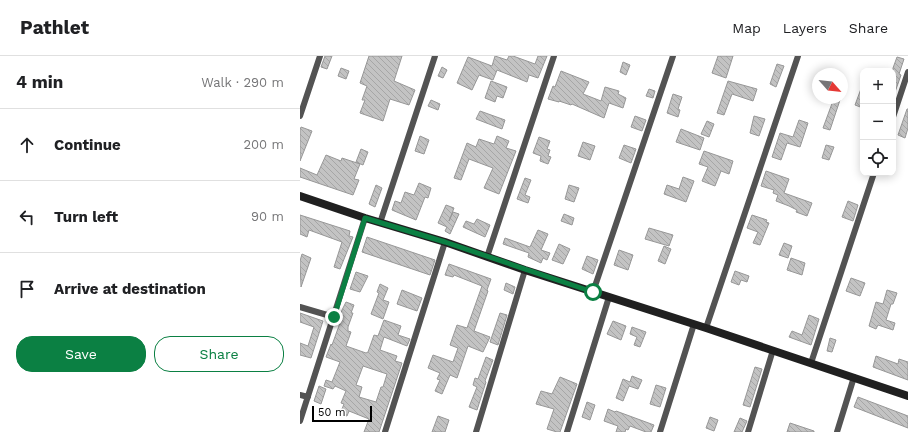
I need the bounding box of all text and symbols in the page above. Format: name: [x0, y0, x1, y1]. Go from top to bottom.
text: Pathlet: [20, 16, 89, 39]
text: Map: [732, 20, 761, 36]
text: Layers: [783, 20, 827, 36]
text: Share: [849, 20, 888, 36]
north arrow: [812, 68, 848, 104]
map controls: [860, 68, 896, 176]
button: +: [860, 68, 896, 104]
text: 4 min: [16, 72, 63, 92]
text: Walk · 290 m: [201, 75, 284, 90]
button: −: [860, 104, 896, 140]
icon: ahead: [16, 134, 38, 156]
text: Continue: [54, 136, 121, 154]
text: 200 m: [243, 137, 284, 152]
button: locate: [860, 140, 896, 176]
icon: left: [16, 206, 38, 228]
text: Turn left: [54, 208, 118, 226]
text: 90 m: [251, 209, 284, 224]
icon: arrive: [16, 278, 38, 300]
text: Arrive at destination: [54, 280, 206, 298]
route start: [584, 283, 602, 301]
route end: [325, 308, 343, 326]
button: Save: [16, 336, 146, 372]
button: Share: [154, 336, 284, 372]
scale bar: [312, 404, 372, 423]
text: 50 m: [318, 406, 345, 419]

